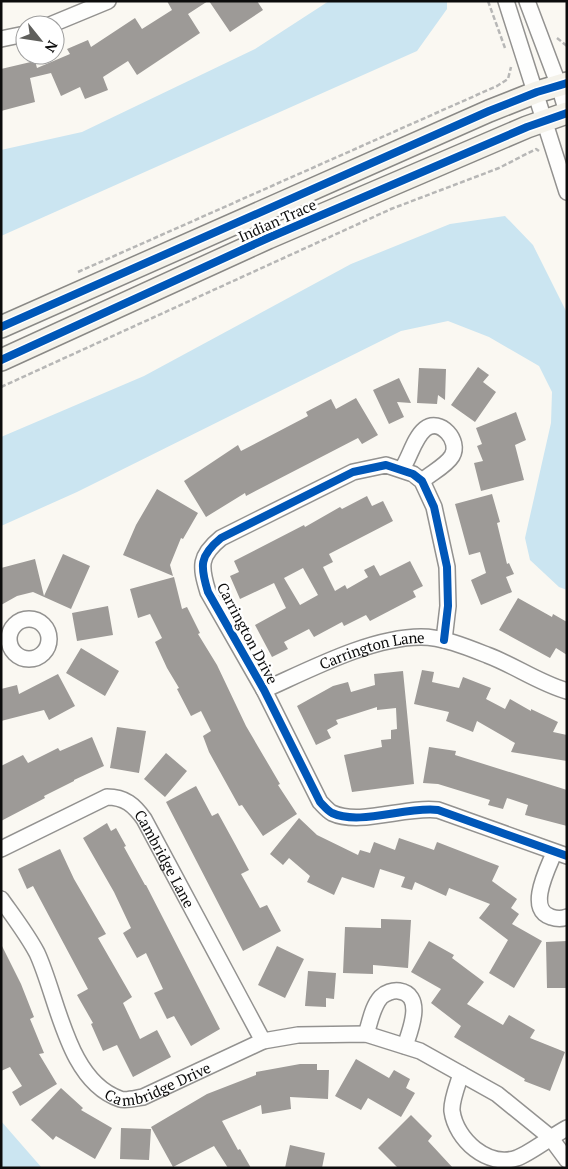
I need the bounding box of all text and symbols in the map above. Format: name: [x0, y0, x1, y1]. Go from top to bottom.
north arrow: [15, 15, 65, 65]
text: N: [41, 37, 63, 56]
street label: Indian Trace: [235, 194, 319, 246]
street label: Carrington Drive: [213, 579, 283, 687]
street label: Carrington Lane: [316, 627, 425, 674]
street label: Cambridge Lane: [130, 805, 200, 911]
street label: Cambridge Drive: [101, 1057, 214, 1110]

